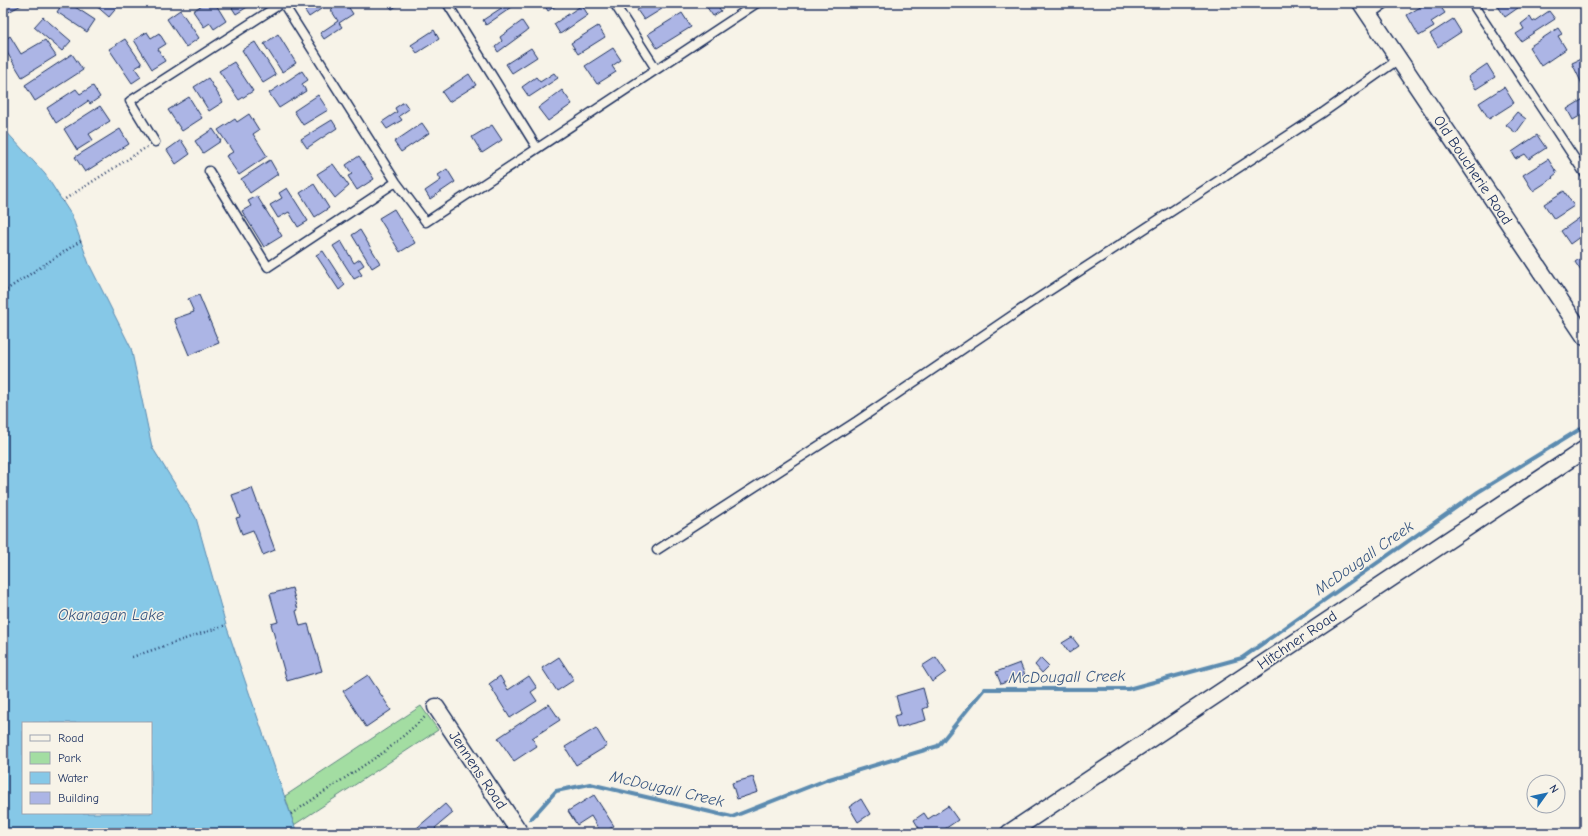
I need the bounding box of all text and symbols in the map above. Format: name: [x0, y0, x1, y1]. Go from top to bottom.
street label: Old Boucherie Road: [1430, 112, 1516, 228]
water label: McDougall Creek: [1310, 517, 1417, 599]
water label: Okanagan Lake: [58, 606, 164, 624]
street label: Hitchner Road: [1254, 607, 1340, 673]
water label: McDougall Creek: [1008, 667, 1126, 687]
legend: [22, 722, 152, 814]
street label: Jennens Road: [445, 727, 511, 813]
text: Road: [58, 731, 84, 745]
text: Park: [58, 751, 81, 765]
water label: McDougall Creek: [607, 767, 726, 811]
text: Water: [58, 771, 88, 785]
north arrow: [1526, 774, 1566, 814]
text: N: [1547, 782, 1561, 795]
text: Building: [58, 791, 99, 805]

